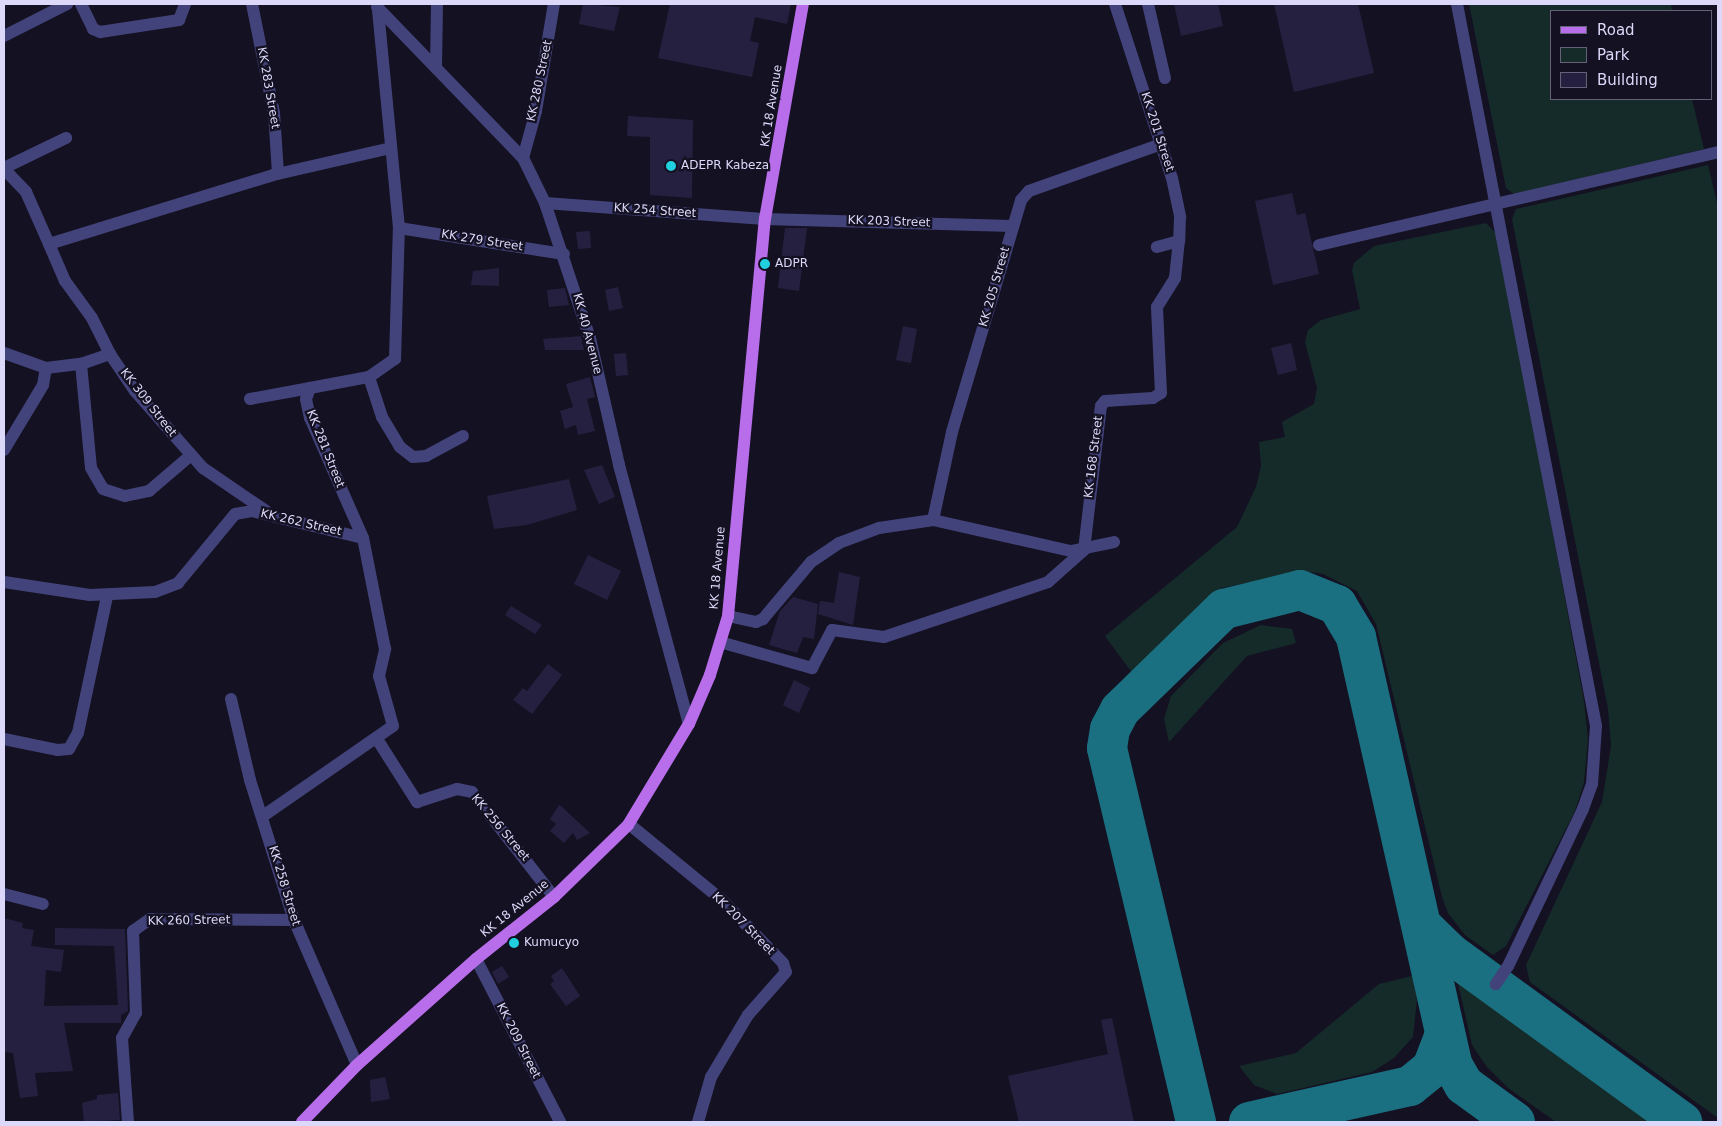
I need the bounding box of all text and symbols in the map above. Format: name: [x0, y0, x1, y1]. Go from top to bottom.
legend: [1550, 10, 1712, 100]
text: Road: [1597, 21, 1635, 39]
street label: KK 280 Street: [524, 39, 556, 123]
street label: KK 283 Street: [254, 46, 282, 130]
text: Park: [1597, 46, 1629, 64]
street label: KK 18 Avenue: [758, 64, 786, 148]
text: Building: [1597, 71, 1658, 89]
street label: KK 201 Street: [1137, 90, 1177, 174]
place label: ADEPR Kabeza: [681, 159, 769, 173]
marker: ADEPR Kabeza: [665, 160, 677, 172]
street label: KK 254 Street: [613, 201, 697, 221]
street label: KK 203 Street: [847, 213, 931, 231]
street label: KK 279 Street: [440, 227, 524, 255]
street label: KK 205 Street: [977, 245, 1013, 329]
place label: ADPR: [775, 257, 808, 271]
marker: ADPR: [759, 258, 771, 270]
street label: KK 40 Avenue: [569, 292, 605, 376]
street label: KK 309 Street: [117, 366, 179, 440]
street label: KK 281 Street: [303, 408, 347, 490]
street label: KK 168 Street: [1082, 415, 1106, 499]
street label: KK 262 Street: [259, 507, 343, 539]
street label: KK 18 Avenue: [707, 526, 729, 610]
street label: KK 256 Street: [468, 792, 532, 864]
street label: KK 258 Street: [265, 844, 303, 928]
street label: KK 18 Avenue: [478, 877, 552, 941]
street label: KK 207 Street: [709, 890, 777, 958]
street label: KK 260 Street: [148, 913, 230, 929]
place label: Kumucyo: [524, 936, 579, 950]
marker: Kumucyo: [508, 937, 520, 949]
street label: KK 209 Street: [493, 1001, 543, 1081]

